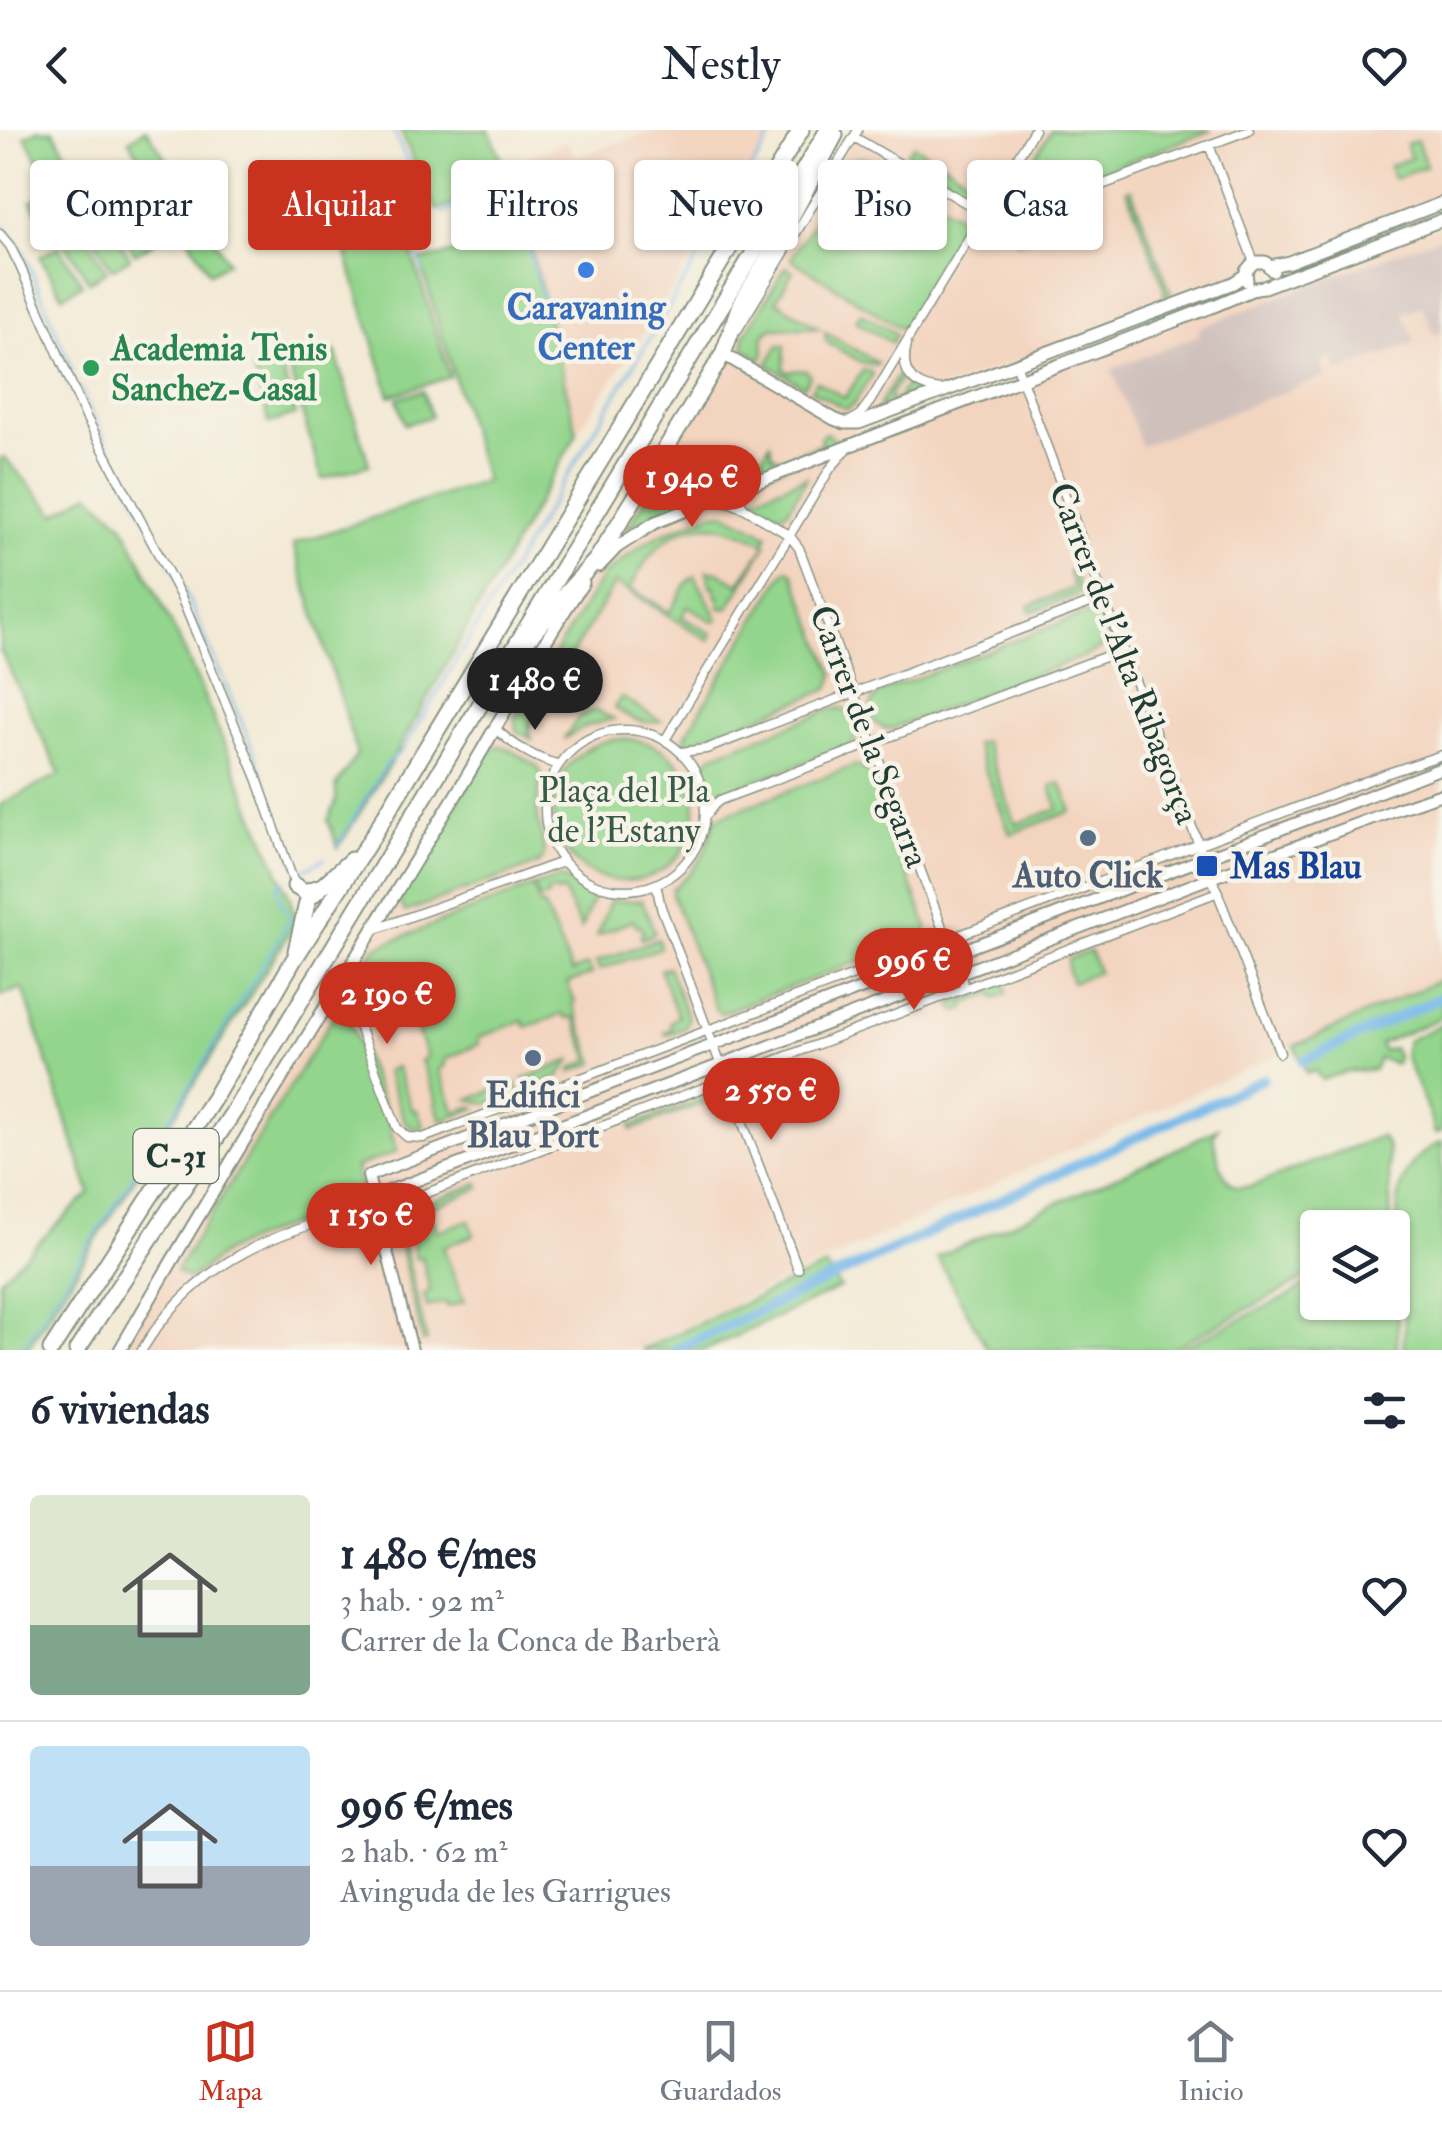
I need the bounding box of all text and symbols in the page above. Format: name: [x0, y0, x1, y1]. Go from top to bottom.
text: Nestly: [661, 37, 781, 93]
icon: back: [30, 38, 85, 93]
icon: heart: [1357, 38, 1412, 93]
chip: Comprar: [30, 160, 228, 250]
chip: Alquilar: [248, 160, 431, 250]
chip: Filtros: [451, 160, 614, 250]
chip: Nuevo: [634, 160, 798, 250]
chip: Piso: [818, 160, 947, 250]
chip: Casa: [967, 160, 1103, 250]
marker: Caravaning Center: [575, 259, 597, 281]
place label: Caravaning Center: [507, 286, 667, 370]
place label: Academia Tenis Sanchez-Casal: [109, 327, 327, 411]
marker: Academia Tenis Sanchez-Casal: [80, 357, 102, 379]
pin: 1 940 €: [600, 445, 784, 530]
text: 1 940 €: [645, 457, 739, 497]
street label: Carrer de l'Alta Ribagorça: [1039, 476, 1210, 831]
street label: Carrer de la Segarra: [799, 599, 939, 874]
pin: 1 480 €: [443, 648, 627, 733]
text: 1 480 €: [489, 660, 581, 700]
park label: Plaça del Pla de l'Estany: [538, 769, 710, 853]
marker: Auto Click: [1077, 827, 1099, 849]
place label: Mas Blau: [1229, 845, 1362, 889]
marker: Mas Blau: [1194, 853, 1220, 879]
place label: Auto Click: [1011, 854, 1163, 898]
pin: 996 €: [844, 928, 984, 1013]
text: 996 €: [877, 940, 951, 980]
pin: 2 190 €: [295, 962, 479, 1047]
text: 2 190 €: [341, 974, 433, 1014]
marker: Edifici Blau Port: [522, 1047, 544, 1069]
pin: 2 550 €: [679, 1058, 863, 1143]
text: 2 550 €: [725, 1070, 817, 1110]
place label: Edifici Blau Port: [467, 1074, 600, 1158]
road number: C-31: [134, 1129, 218, 1183]
pin: 1 150 €: [279, 1183, 463, 1268]
text: 1 150 €: [328, 1195, 414, 1235]
map controls: [1300, 1210, 1410, 1320]
button: layers: [1300, 1210, 1410, 1320]
icon: filters: [1357, 1383, 1412, 1438]
text: 6 viviendas: [30, 1384, 210, 1436]
text: 1 480 €/mes: [340, 1529, 536, 1581]
icon: home: [110, 1535, 230, 1655]
icon: heart: [1357, 1568, 1412, 1623]
text: 3 hab. · 92 m²: [340, 1581, 504, 1621]
text: Carrer de la Conca de Barberà: [340, 1621, 720, 1661]
text: 996 €/mes: [340, 1780, 513, 1832]
icon: home: [110, 1786, 230, 1906]
icon: heart: [1357, 1819, 1412, 1874]
text: 2 hab. · 62 m²: [340, 1832, 507, 1872]
text: Avinguda de les Garrigues: [340, 1872, 671, 1912]
tab: Mapa: [198, 2014, 263, 2109]
tab: Guardados: [660, 2014, 781, 2109]
tab: Inicio: [1178, 2014, 1244, 2109]

